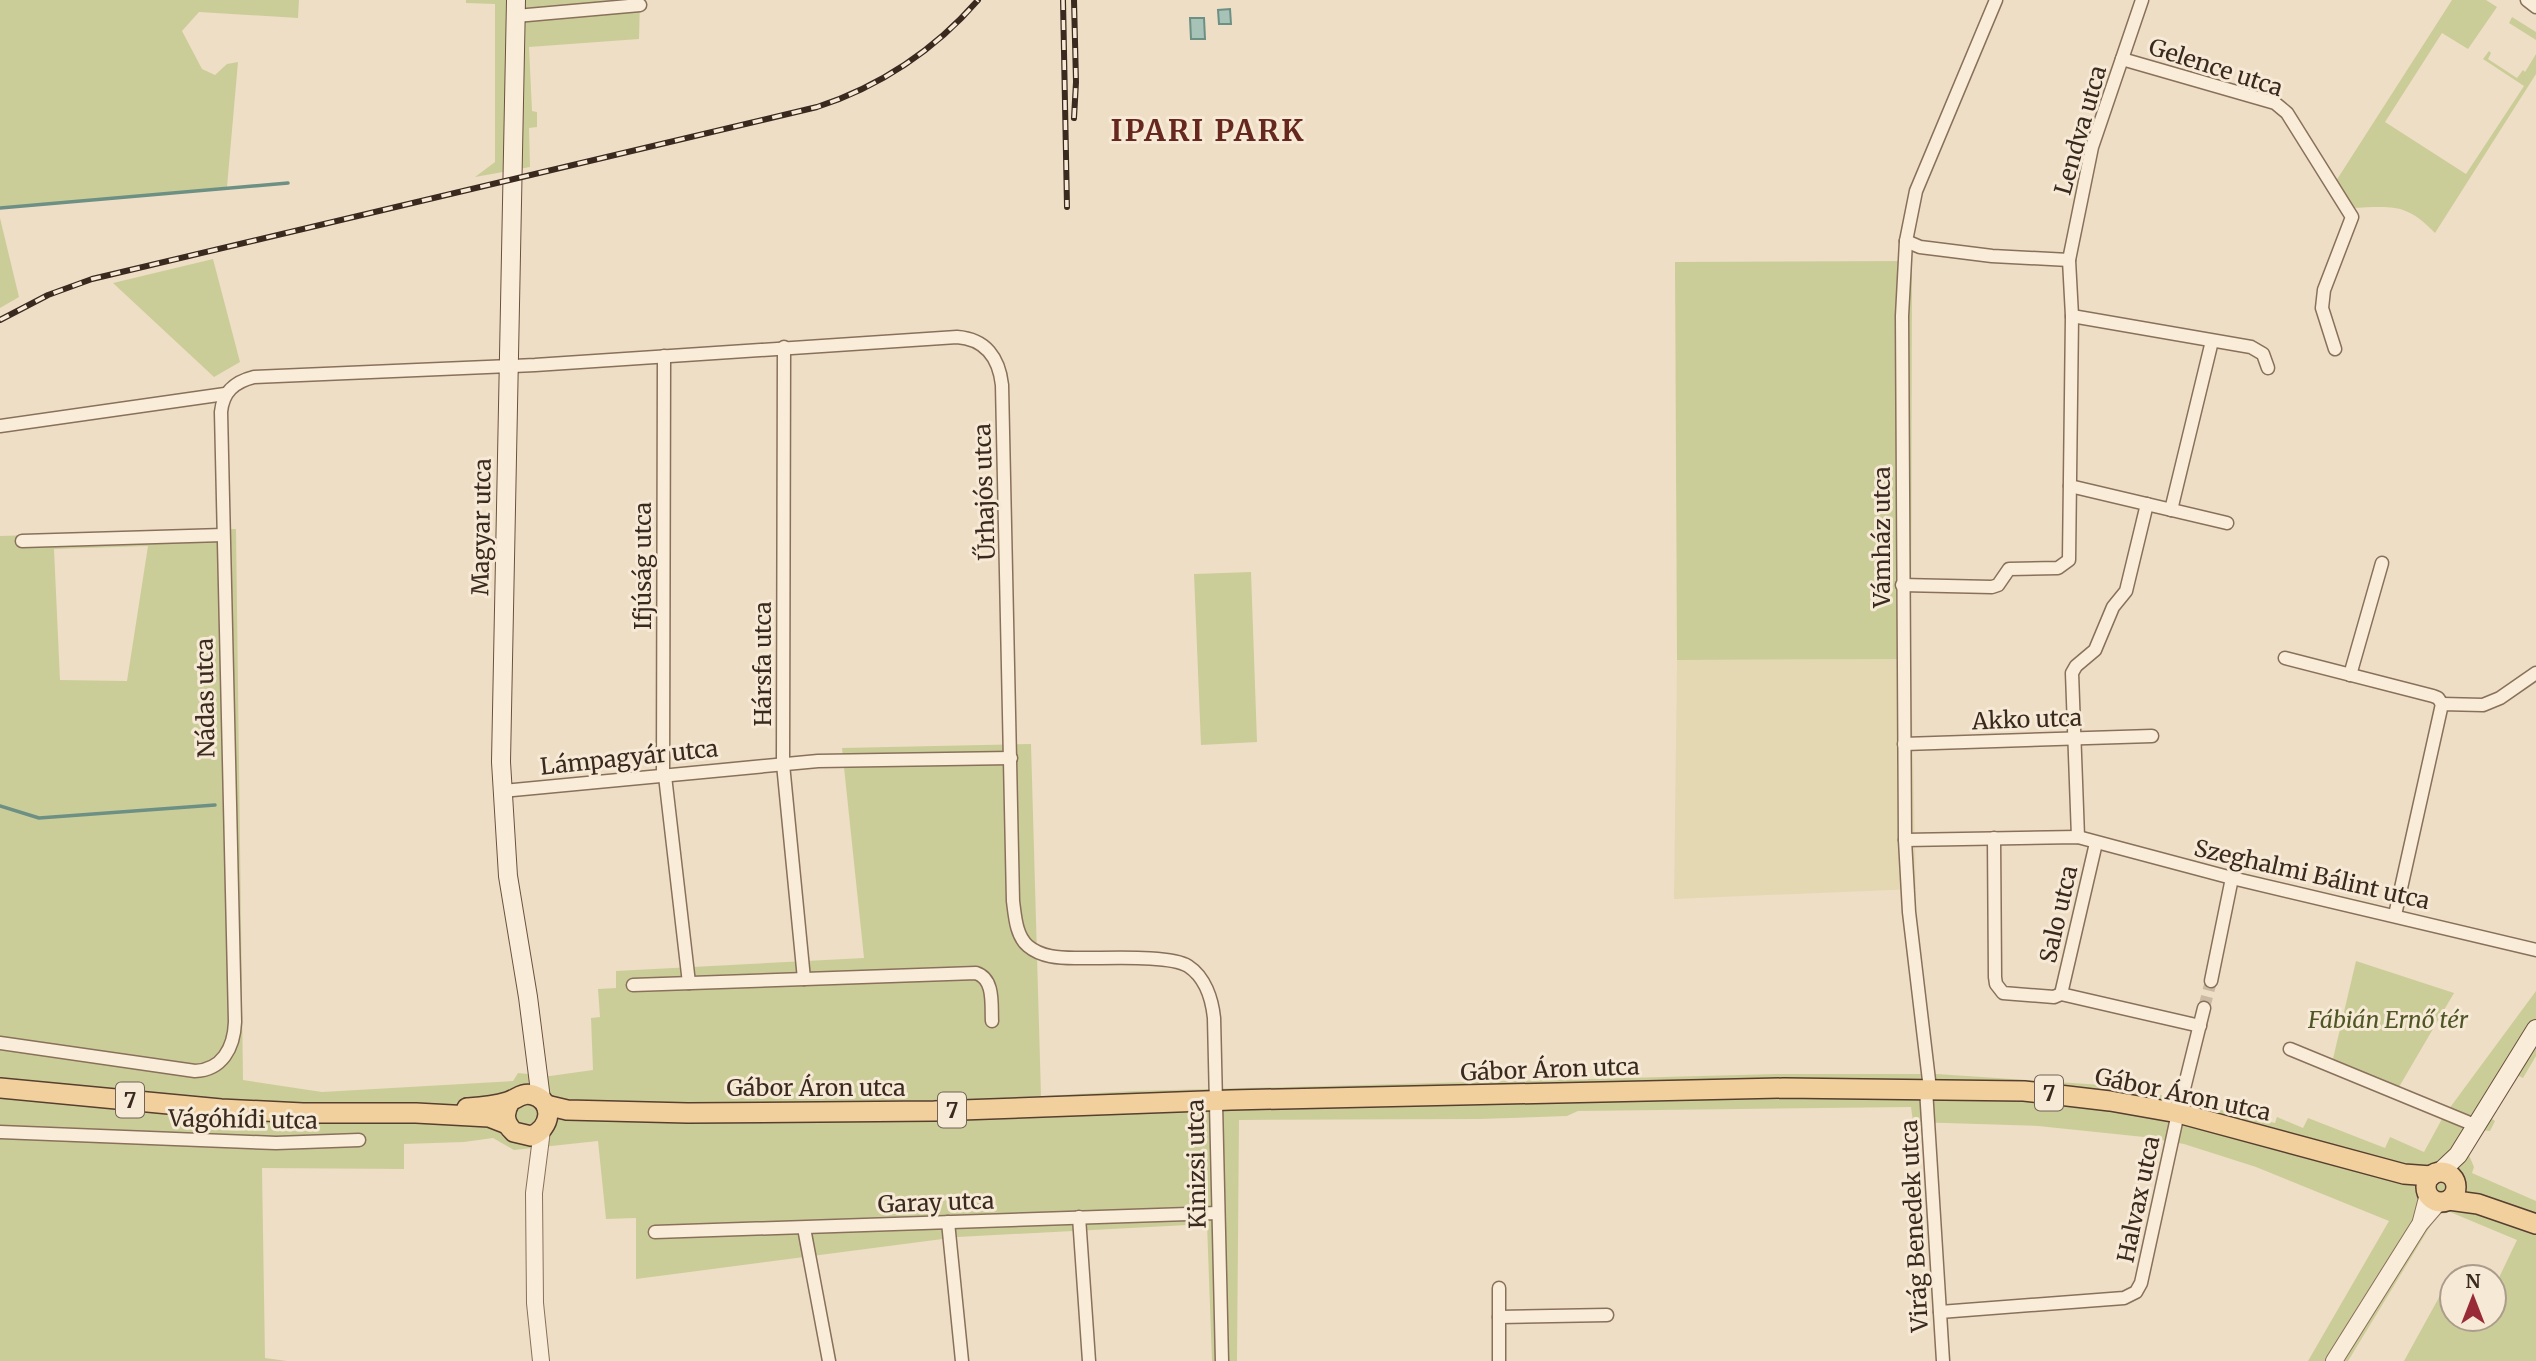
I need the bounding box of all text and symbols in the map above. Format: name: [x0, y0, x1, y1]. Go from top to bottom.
street label: Gelence utca: [2145, 32, 2287, 102]
street label: Lendva utca: [2048, 62, 2112, 198]
district label: IPARI PARK: [1111, 111, 1305, 149]
street label: Űrhajós utca: [967, 423, 1001, 561]
street label: Magyar utca: [465, 458, 497, 596]
street label: Vámház utca: [1867, 466, 1896, 609]
street label: Ifjúság utca: [628, 502, 657, 630]
street label: Hársfa utca: [748, 602, 777, 727]
street label: Nádas utca: [189, 638, 221, 758]
street label: Akko utca: [1970, 703, 2083, 735]
street label: Lámpagyár utca: [539, 733, 719, 781]
street label: Szeghalmi Bálint utca: [2191, 833, 2433, 915]
street label: Salo utca: [2033, 862, 2083, 966]
park label: Fábián Ernő tér: [2307, 1005, 2469, 1034]
street label: Gábor Áron utca: [1460, 1051, 1640, 1087]
street label: Gábor Áron utca: [2092, 1061, 2274, 1127]
street label: Gábor Áron utca: [726, 1073, 906, 1102]
road number: 7: [2035, 1076, 2063, 1110]
road number: 7: [116, 1082, 144, 1118]
road number: 7: [938, 1092, 966, 1128]
street label: Kinizsi utca: [1180, 1099, 1212, 1229]
street label: Vágóhídi utca: [167, 1103, 318, 1135]
street label: Virág Benedek utca: [1894, 1119, 1934, 1334]
street label: Halvax utca: [2110, 1133, 2166, 1265]
street label: Garay utca: [877, 1185, 995, 1219]
north arrow: [2438, 1263, 2508, 1333]
text: N: [2465, 1269, 2481, 1293]

